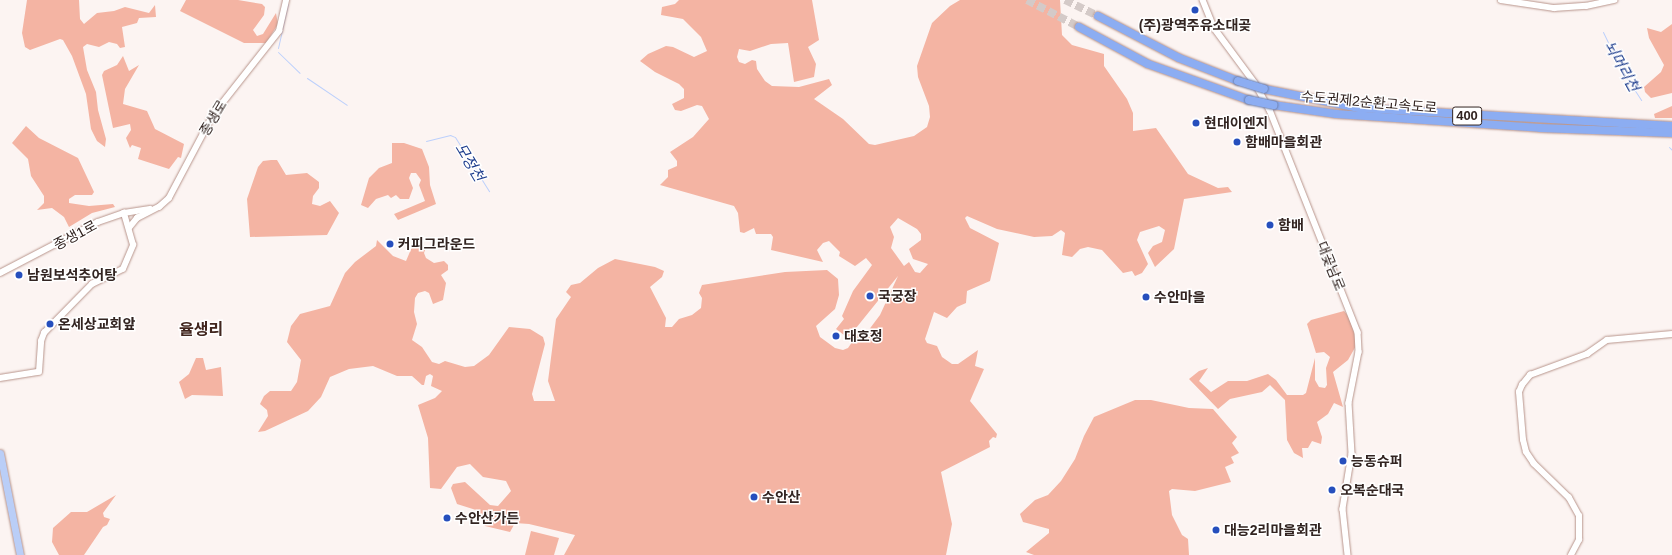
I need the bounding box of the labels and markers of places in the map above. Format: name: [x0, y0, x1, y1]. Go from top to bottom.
marker: (주)광역주유소대곶: [1190, 5, 1200, 15]
place label: (주)광역주유소대곶: [1139, 17, 1251, 33]
place label: 현대이엔지: [1204, 115, 1268, 131]
marker: 현대이엔지: [1191, 118, 1201, 128]
place label: 함배마을회관: [1245, 134, 1322, 150]
marker: 함배마을회관: [1232, 137, 1242, 147]
place label: 함배: [1278, 217, 1304, 233]
marker: 함배: [1265, 220, 1275, 230]
place label: 커피그라운드: [398, 236, 475, 252]
marker: 커피그라운드: [385, 239, 395, 249]
place label: 남원보석추어탕: [27, 267, 117, 283]
marker: 남원보석추어탕: [14, 270, 24, 280]
place label: 국궁장: [878, 288, 917, 304]
place label: 수안마을: [1154, 289, 1206, 305]
marker: 국궁장: [865, 291, 875, 301]
marker: 수안마을: [1141, 292, 1151, 302]
place label: 온세상교회앞: [58, 316, 135, 332]
marker: 온세상교회앞: [45, 319, 55, 329]
place label: 대호정: [844, 328, 883, 344]
marker: 대호정: [831, 331, 841, 341]
place label: 능동슈퍼: [1351, 453, 1403, 469]
marker: 능동슈퍼: [1338, 456, 1348, 466]
place label: 오복순대국: [1340, 482, 1404, 498]
marker: 오복순대국: [1327, 485, 1337, 495]
place label: 수안산: [762, 489, 801, 505]
marker: 수안산: [749, 492, 759, 502]
place label: 수안산가든: [455, 510, 519, 526]
marker: 수안산가든: [442, 513, 452, 523]
place label: 대능2리마을회관: [1224, 522, 1322, 538]
marker: 대능2리마을회관: [1211, 525, 1221, 535]

